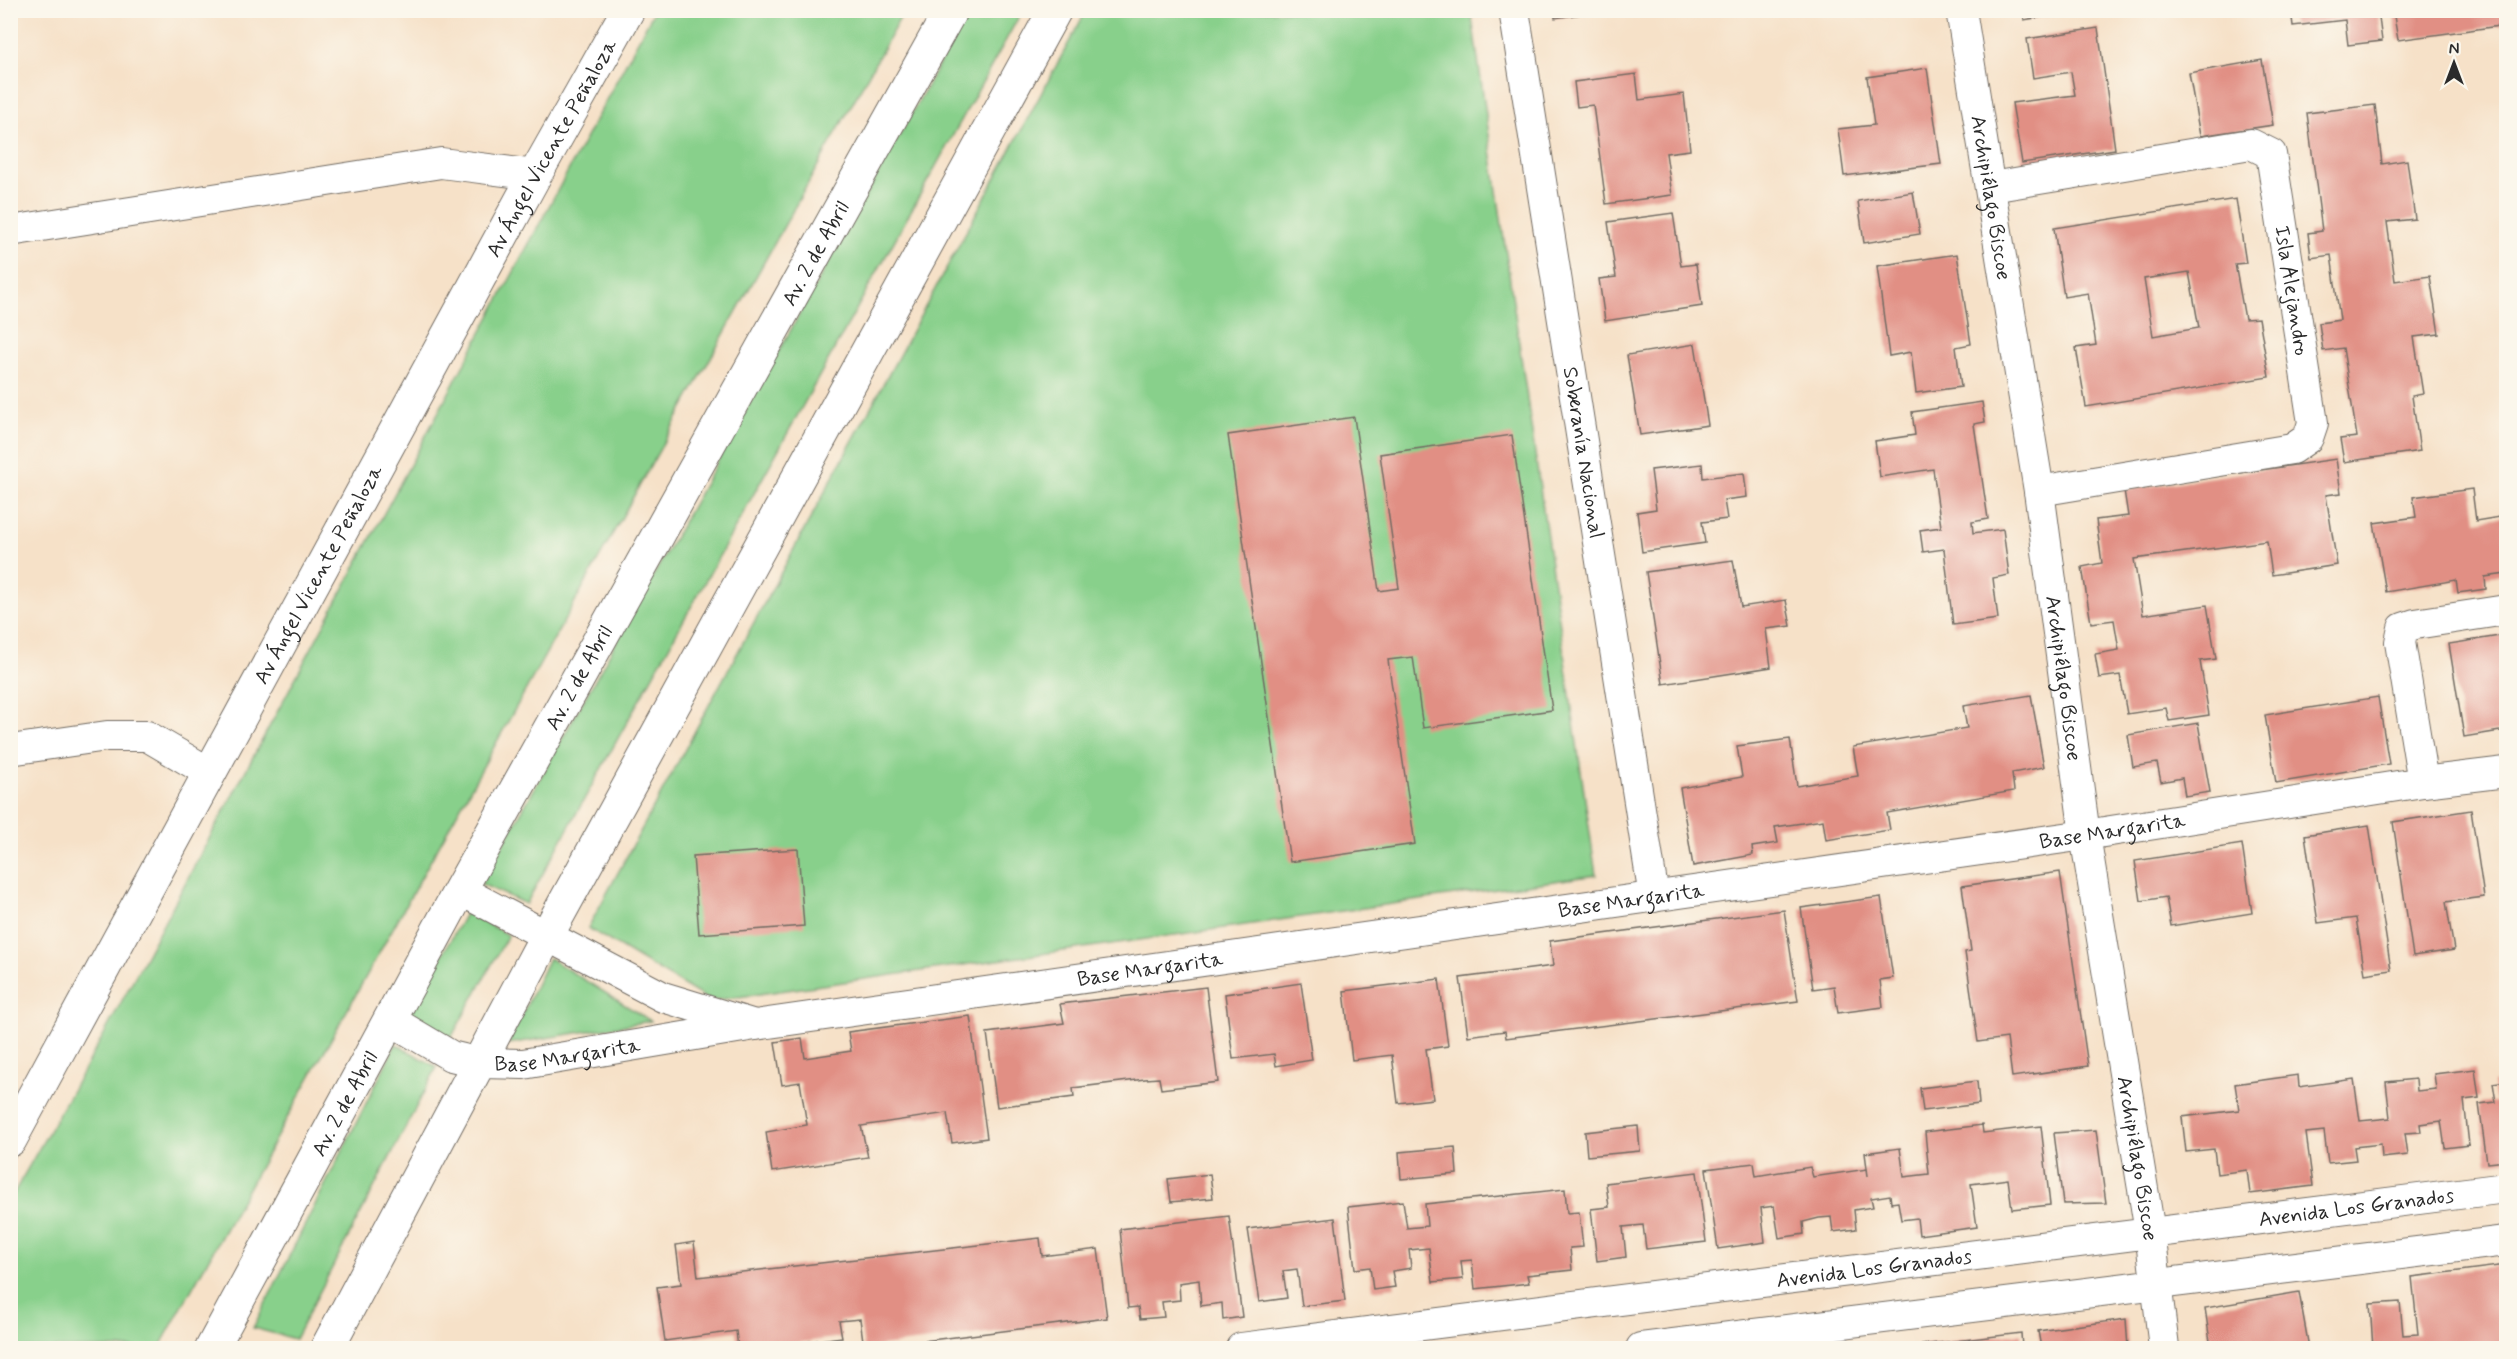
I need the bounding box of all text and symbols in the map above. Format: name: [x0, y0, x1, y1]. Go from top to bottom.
north arrow: [2424, 33, 2484, 93]
street label: Av Ángel Vicente Peñaloza: [480, 34, 624, 262]
text: N: [2449, 39, 2459, 60]
street label: Archipiélago Biscoe: [1963, 113, 2018, 282]
street label: Av. 2 de Abril: [776, 196, 857, 311]
street label: Isla Alejandro: [2267, 224, 2315, 358]
street label: Soberanía Nacional: [1556, 365, 1610, 540]
street label: Av Ángel Vicente Peñaloza: [248, 460, 390, 689]
street label: Archipiélago Biscoe: [2038, 594, 2088, 763]
street label: Av. 2 de Abril: [539, 621, 620, 735]
street label: Base Margarita: [2038, 806, 2188, 856]
street label: Base Margarita: [1556, 877, 1706, 925]
street label: Base Margarita: [1075, 945, 1225, 994]
street label: Base Margarita: [494, 1031, 643, 1080]
street label: Av. 2 de Abril: [305, 1046, 385, 1162]
street label: Archipiélago Biscoe: [2110, 1074, 2164, 1242]
street label: Avenida Los Granados: [2257, 1182, 2456, 1234]
street label: Avenida Los Granados: [1775, 1243, 1973, 1295]

